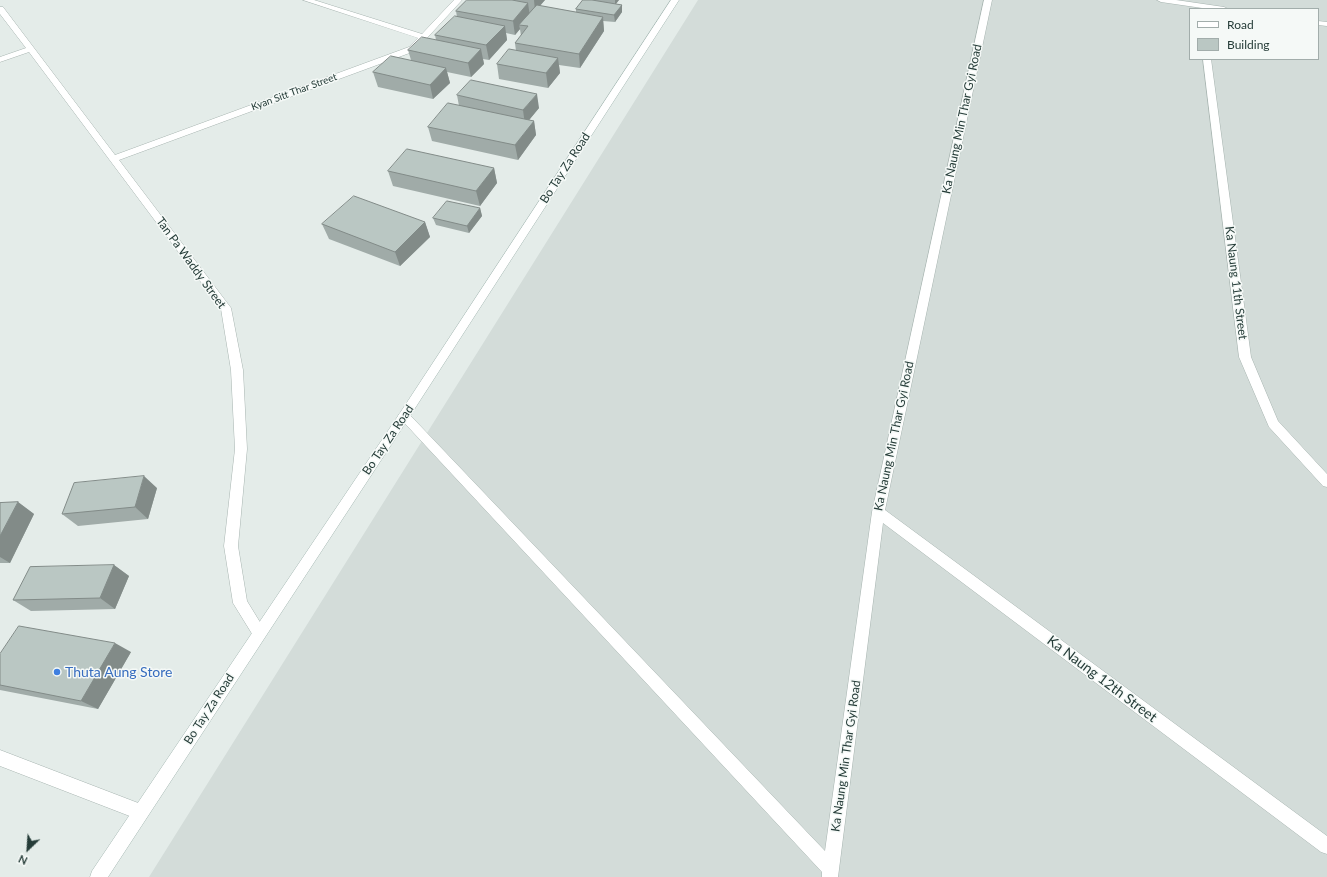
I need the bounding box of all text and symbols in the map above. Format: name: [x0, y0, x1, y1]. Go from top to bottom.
legend: [1189, 8, 1319, 60]
text: Road: [1227, 17, 1254, 32]
text: Building: [1227, 37, 1270, 52]
street label: Ka Naung Min Thar Gyi Road: [939, 43, 985, 195]
street label: Kyan Sitt Thar Street: [250, 71, 338, 113]
street label: Bo Tay Za Road: [537, 130, 593, 206]
street label: Tan Pa Waddy Street: [153, 214, 229, 312]
street label: Ka Naung 11th Street: [1222, 225, 1250, 341]
street label: Ka Naung Min Thar Gyi Road: [871, 360, 917, 512]
street label: Bo Tay Za Road: [359, 402, 417, 478]
street label: Ka Naung 12th Street: [1044, 632, 1160, 726]
place label: Thuta Aung Store: [65, 664, 173, 680]
marker: Thuta Aung Store: [52, 667, 62, 677]
street label: Bo Tay Za Road: [181, 671, 237, 747]
street label: Ka Naung Min Thar Gyi Road: [828, 679, 864, 833]
north arrow: [8, 829, 48, 869]
text: N: [16, 853, 29, 868]

